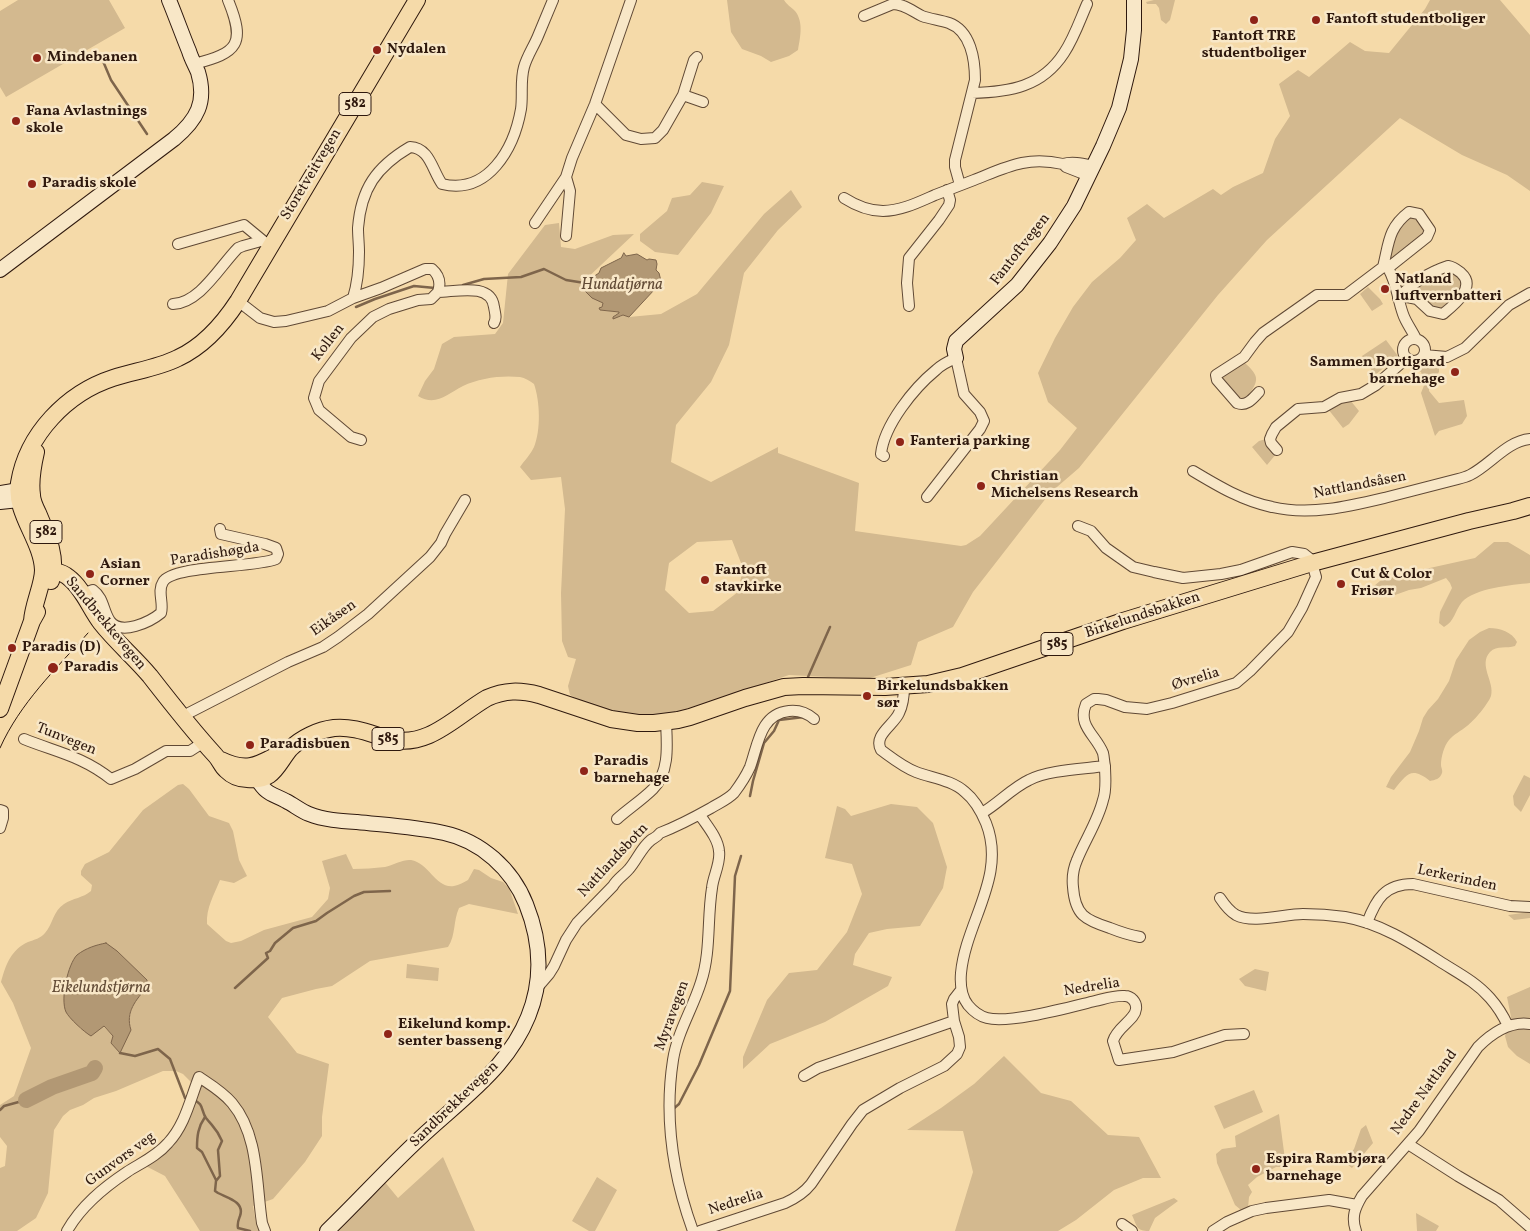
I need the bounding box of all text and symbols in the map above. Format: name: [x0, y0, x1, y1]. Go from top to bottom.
place label: Fantoft studentboliger: [1326, 11, 1485, 29]
marker: Fantoft TRE studentboliger: [1248, 14, 1260, 26]
marker: Fantoft studentboliger: [1310, 14, 1322, 26]
place label: Fantoft TRE studentboliger: [1202, 28, 1306, 63]
place label: Nydalen: [387, 41, 446, 59]
marker: Nydalen: [371, 44, 383, 56]
place label: Mindebanen: [47, 49, 138, 67]
marker: Mindebanen: [31, 52, 43, 64]
road number: 582: [339, 92, 371, 116]
place label: Fana Avlastnings skole: [26, 103, 147, 138]
marker: Fana Avlastnings skole: [10, 115, 22, 127]
street label: Storetveitvegen: [278, 126, 346, 224]
place label: Paradis skole: [42, 175, 137, 193]
marker: Paradis skole: [26, 178, 38, 190]
street label: Fantoftvegen: [987, 211, 1055, 289]
place label: Natland luftvernbatteri: [1395, 271, 1502, 306]
water label: Hundatjørna: [581, 276, 663, 296]
marker: Natland luftvernbatteri: [1379, 283, 1391, 295]
street label: Kollen: [309, 321, 349, 365]
place label: Sammen Bortigard barnehage: [1310, 354, 1445, 389]
marker: Sammen Bortigard barnehage: [1449, 366, 1461, 378]
place label: Fanteria parking: [910, 433, 1030, 451]
marker: Fanteria parking: [894, 436, 906, 448]
place label: Christian Michelsens Research: [991, 468, 1138, 503]
street label: Nattlandsåsen: [1312, 468, 1408, 504]
marker: Christian Michelsens Research: [975, 480, 987, 492]
road number: 582: [30, 520, 62, 544]
street label: Paradishøgda: [169, 539, 261, 571]
place label: Asian Corner: [100, 556, 150, 591]
place label: Fantoft stavkirke: [715, 562, 782, 597]
place label: Cut & Color Frisør: [1351, 566, 1432, 601]
marker: Asian Corner: [84, 568, 96, 580]
street label: Sandbrekkevegen: [61, 574, 149, 674]
marker: Fantoft stavkirke: [699, 574, 711, 586]
marker: Cut & Color Frisør: [1335, 578, 1347, 590]
street label: Birkelundsbakken: [1083, 589, 1203, 643]
street label: Eikåsen: [308, 597, 360, 641]
road number: 585: [1041, 633, 1073, 656]
place label: Paradis (D): [22, 639, 101, 657]
marker: Paradis (D): [6, 642, 18, 654]
place label: Paradis: [64, 659, 118, 677]
marker: Paradis: [46, 661, 60, 675]
street label: Øvrelia: [1170, 664, 1222, 696]
place label: Birkelundsbakken sør: [877, 678, 1009, 713]
marker: Birkelundsbakken sør: [861, 690, 873, 702]
street label: Tunvegen: [33, 720, 99, 760]
road number: 585: [372, 728, 404, 751]
place label: Paradisbuen: [260, 736, 350, 754]
marker: Paradisbuen: [244, 739, 256, 751]
place label: Paradis barnehage: [594, 753, 669, 788]
marker: Paradis barnehage: [578, 765, 590, 777]
street label: Nattlandsbotn: [575, 820, 653, 902]
street label: Lerkerinden: [1415, 862, 1499, 896]
street label: Nedrelia: [1063, 975, 1121, 1001]
water label: Eikelundstjørna: [51, 979, 151, 999]
street label: Myravegen: [652, 979, 694, 1053]
place label: Eikelund komp. senter basseng: [398, 1016, 511, 1051]
marker: Eikelund komp. senter basseng: [382, 1028, 394, 1040]
street label: Nedre Nattland: [1388, 1047, 1462, 1139]
street label: Sandbrekkevegen: [407, 1058, 503, 1152]
street label: Gunvors veg: [83, 1129, 159, 1191]
place label: Espira Rambjøra barnehage: [1266, 1151, 1386, 1186]
marker: Espira Rambjøra barnehage: [1250, 1163, 1262, 1175]
street label: Nedrelia: [706, 1186, 766, 1220]

